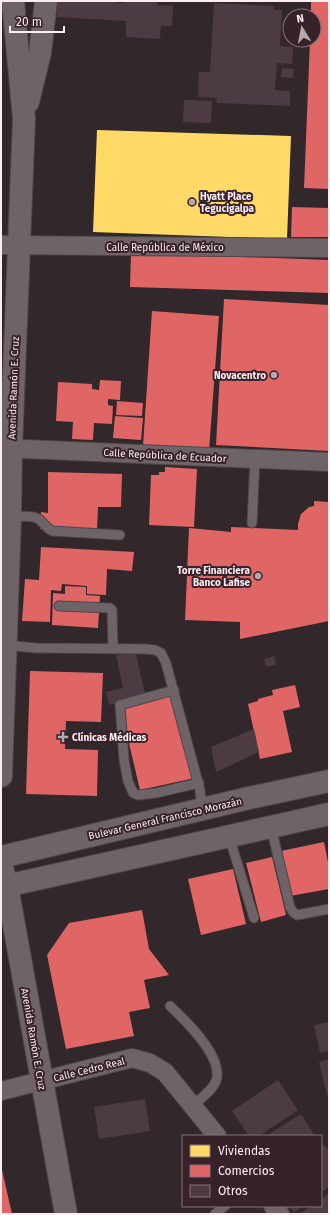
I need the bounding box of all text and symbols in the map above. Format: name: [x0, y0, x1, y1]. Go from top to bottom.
scale bar: [10, 8, 64, 34]
north arrow: [282, 8, 322, 48]
text: N: [296, 12, 305, 26]
text: 20 m: [16, 15, 42, 29]
place label: Hyatt Place Tegucigalpa: [200, 191, 255, 215]
marker: Hyatt Place Tegucigalpa: [187, 197, 197, 207]
street label: Calle República de México: [106, 241, 224, 254]
street label: Avenida Ramón E. Cruz: [6, 336, 22, 440]
place label: Novacentro: [214, 370, 266, 382]
marker: Novacentro: [269, 370, 279, 380]
street label: Calle República de Ecuador: [103, 446, 227, 465]
place label: Torre Financiera Banco Lafise: [177, 565, 251, 589]
marker: Torre Financiera Banco Lafise: [253, 571, 263, 581]
marker: Clínicas Médicas: [57, 731, 69, 743]
place label: Clínicas Médicas: [72, 731, 147, 744]
street label: Bulevar General Francisco Morazán: [87, 795, 243, 843]
street label: Avenida Ramón E. Cruz: [18, 987, 48, 1092]
street label: Calle Cedro Real: [52, 1055, 126, 1085]
legend: [182, 1135, 322, 1207]
text: Viviendas: [218, 1144, 271, 1158]
text: Comercios: [218, 1164, 275, 1178]
text: Otros: [218, 1184, 248, 1198]

